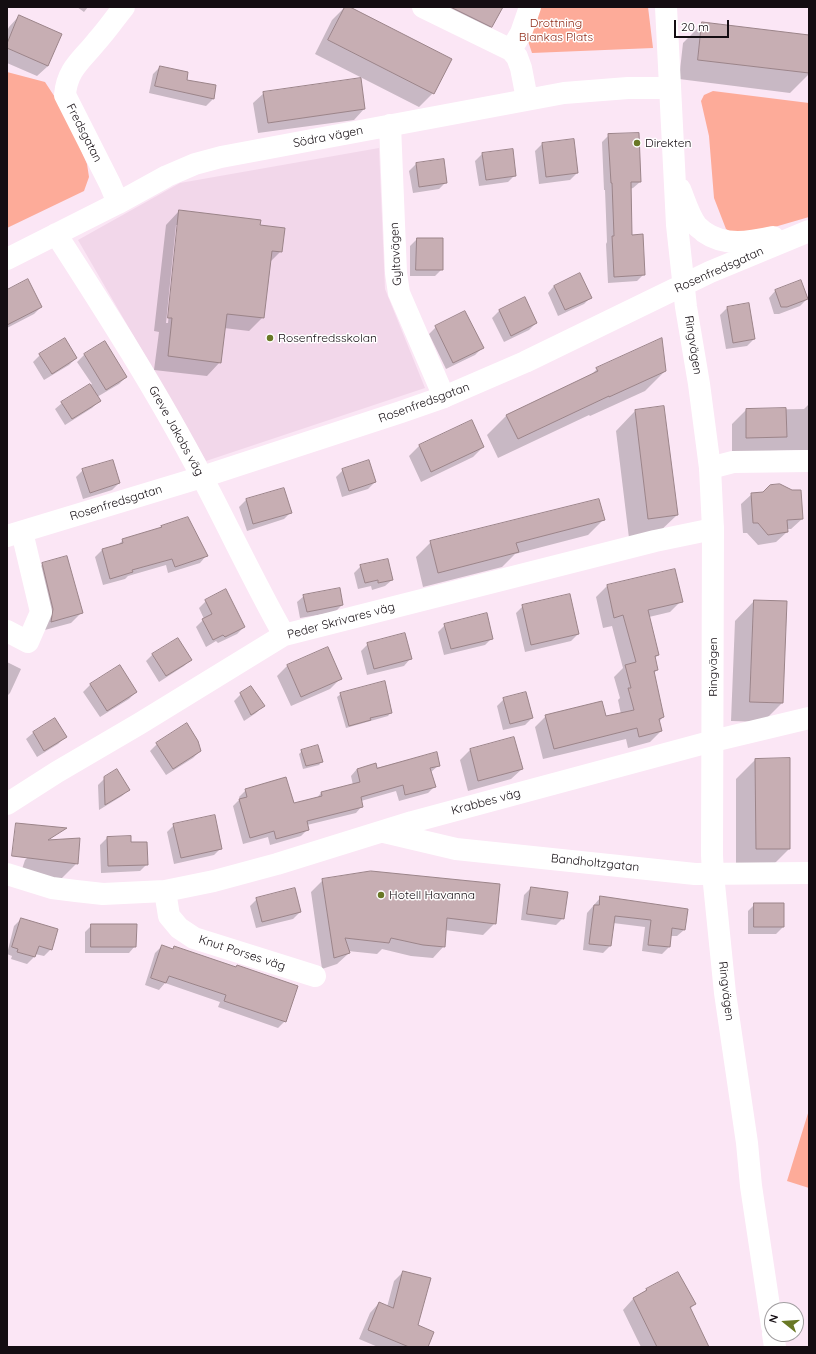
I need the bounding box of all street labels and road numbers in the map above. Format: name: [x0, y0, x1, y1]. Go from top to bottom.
street label: Fredsgatan: [63, 101, 105, 165]
street label: Södra vägen: [292, 123, 364, 151]
street label: Gyltavägen: [387, 222, 405, 286]
street label: Rosenfredsgatan: [672, 244, 766, 296]
street label: Ringvägen: [681, 314, 705, 376]
street label: Rosenfredsgatan: [376, 380, 472, 426]
street label: Greve Jakobs väg: [145, 384, 207, 478]
street label: Rosenfredsgatan: [68, 482, 164, 524]
street label: Peder Skrivares väg: [286, 600, 396, 642]
street label: Ringvägen: [706, 637, 720, 697]
street label: Krabbes väg: [450, 786, 522, 818]
street label: Bandholtzgatan: [550, 851, 640, 875]
street label: Knut Porses väg: [197, 932, 287, 974]
street label: Ringvägen: [715, 961, 737, 1021]

